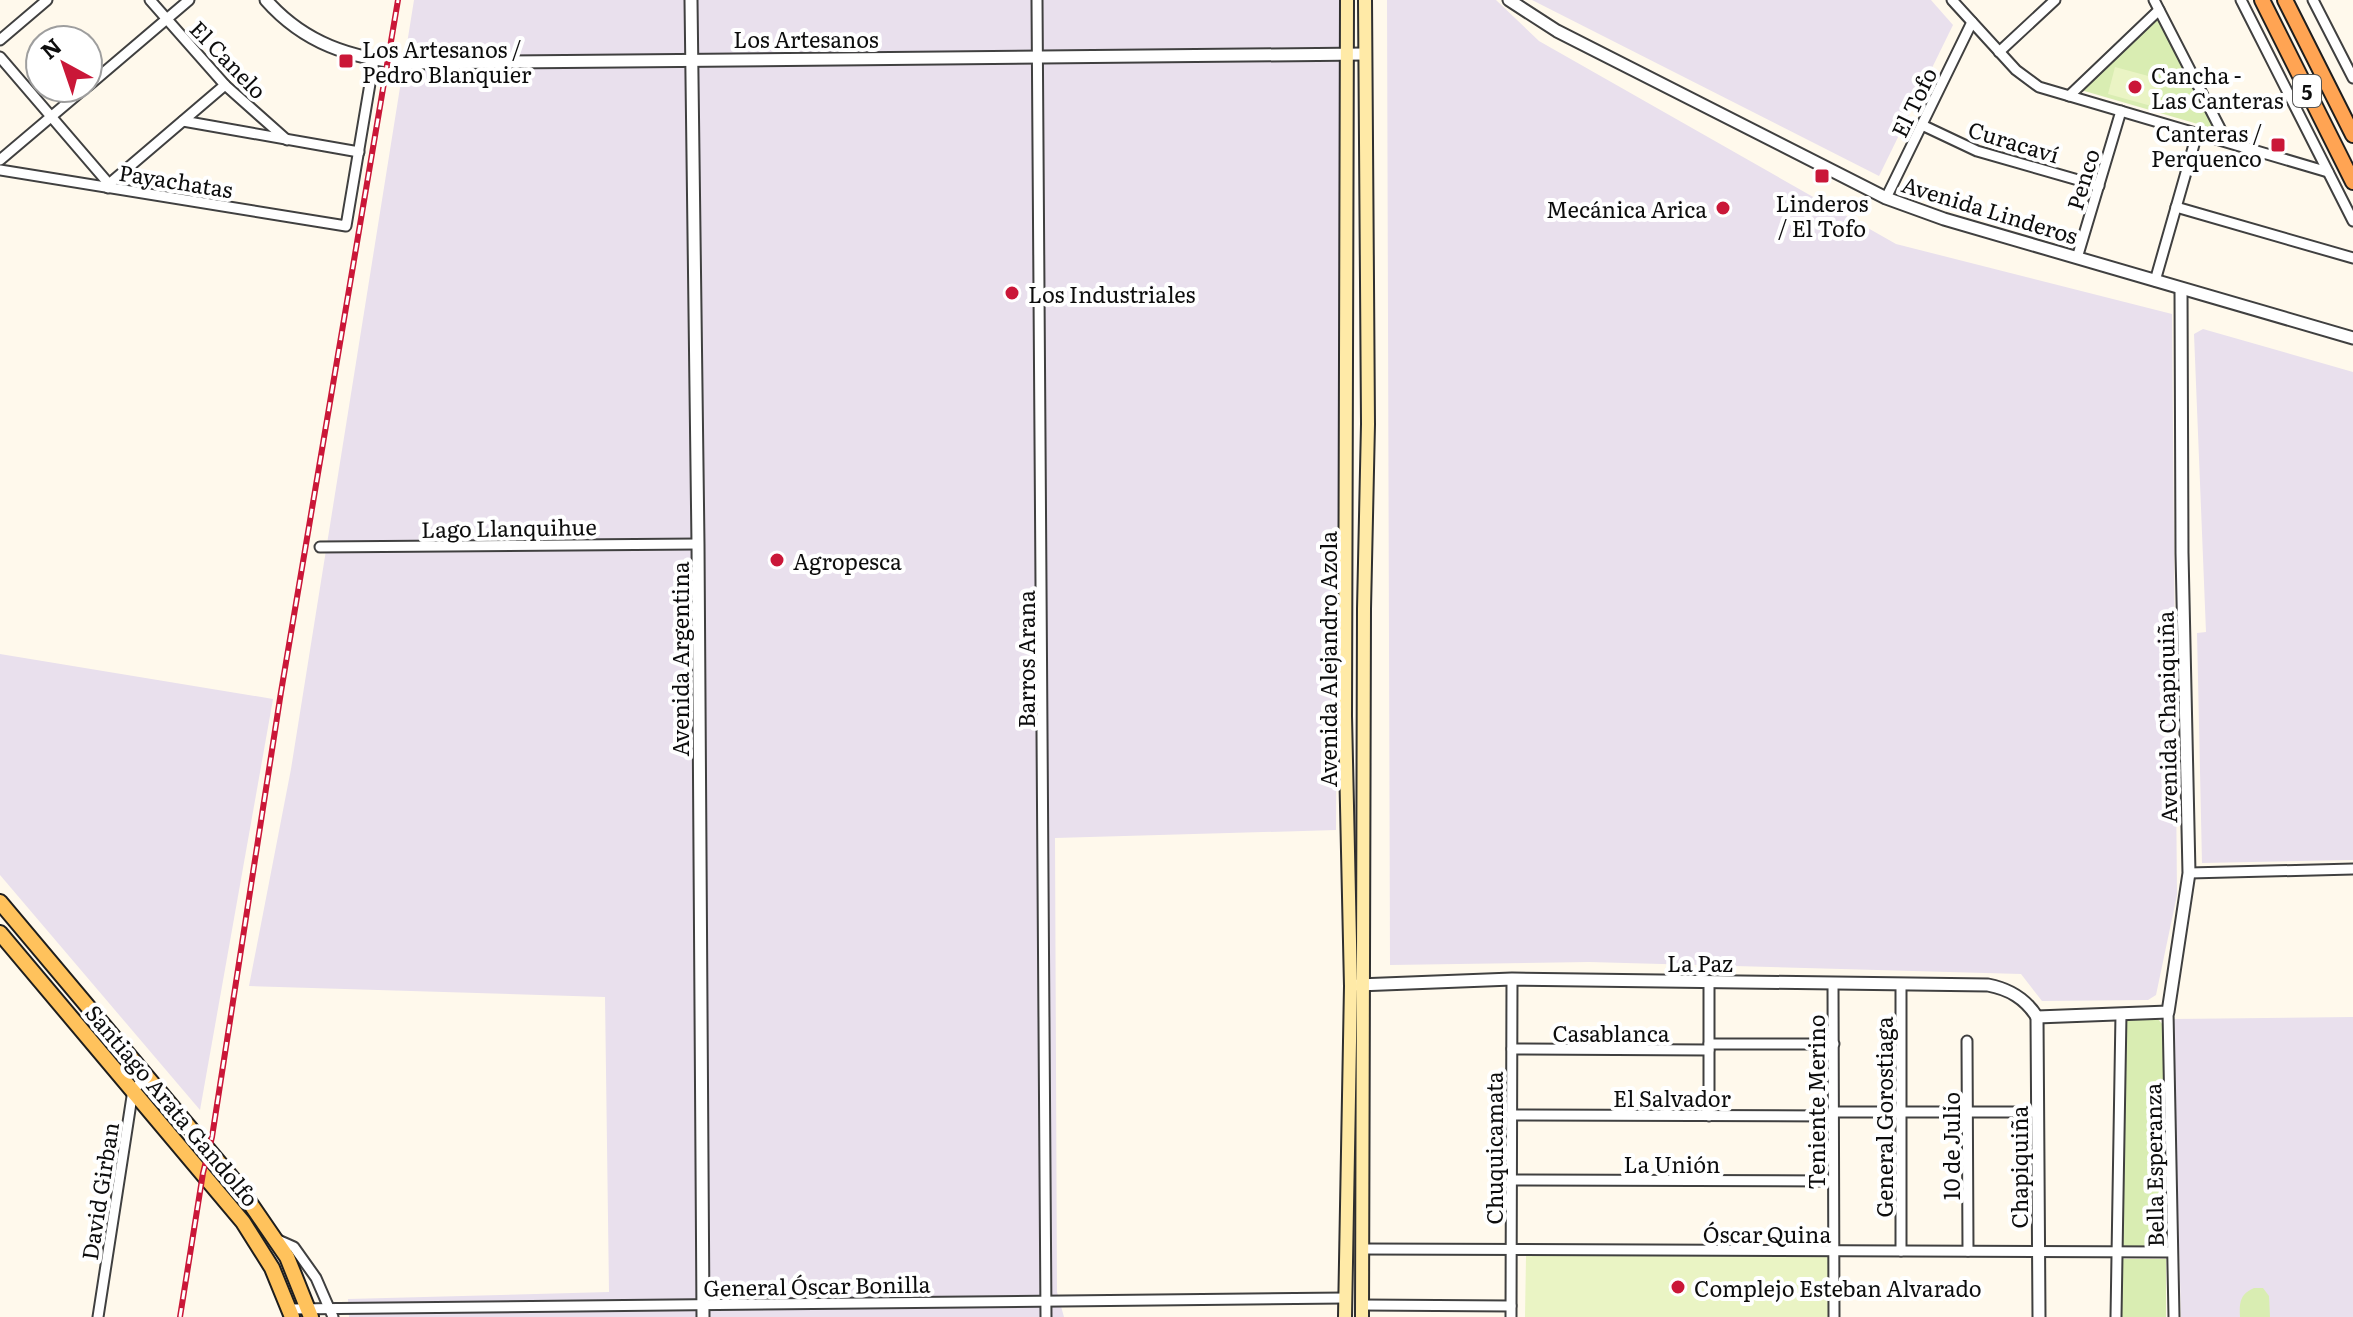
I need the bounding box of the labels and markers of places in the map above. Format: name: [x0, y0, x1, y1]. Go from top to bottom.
place label: Los Artesanos / Pedro Blanquier: [362, 32, 532, 90]
marker: Los Artesanos / Pedro Blanquier: [337, 52, 355, 70]
place label: Cancha - Las Canteras: [2151, 58, 2284, 116]
marker: Cancha - Las Canteras: [2126, 78, 2144, 96]
place label: Canteras / Perquenco: [2151, 116, 2262, 174]
marker: Canteras / Perquenco: [2269, 136, 2287, 154]
marker: Linderos / El Tofo: [1813, 167, 1831, 185]
place label: Linderos / El Tofo: [1776, 186, 1869, 244]
place label: Mecánica Arica: [1546, 192, 1707, 225]
marker: Mecánica Arica: [1714, 199, 1732, 217]
place label: Los Industriales: [1028, 277, 1195, 310]
marker: Los Industriales: [1003, 284, 1021, 302]
place label: Agropesca: [793, 544, 902, 577]
marker: Agropesca: [768, 551, 786, 569]
place label: Complejo Esteban Alvarado: [1694, 1271, 1982, 1304]
marker: Complejo Esteban Alvarado: [1669, 1278, 1687, 1296]

